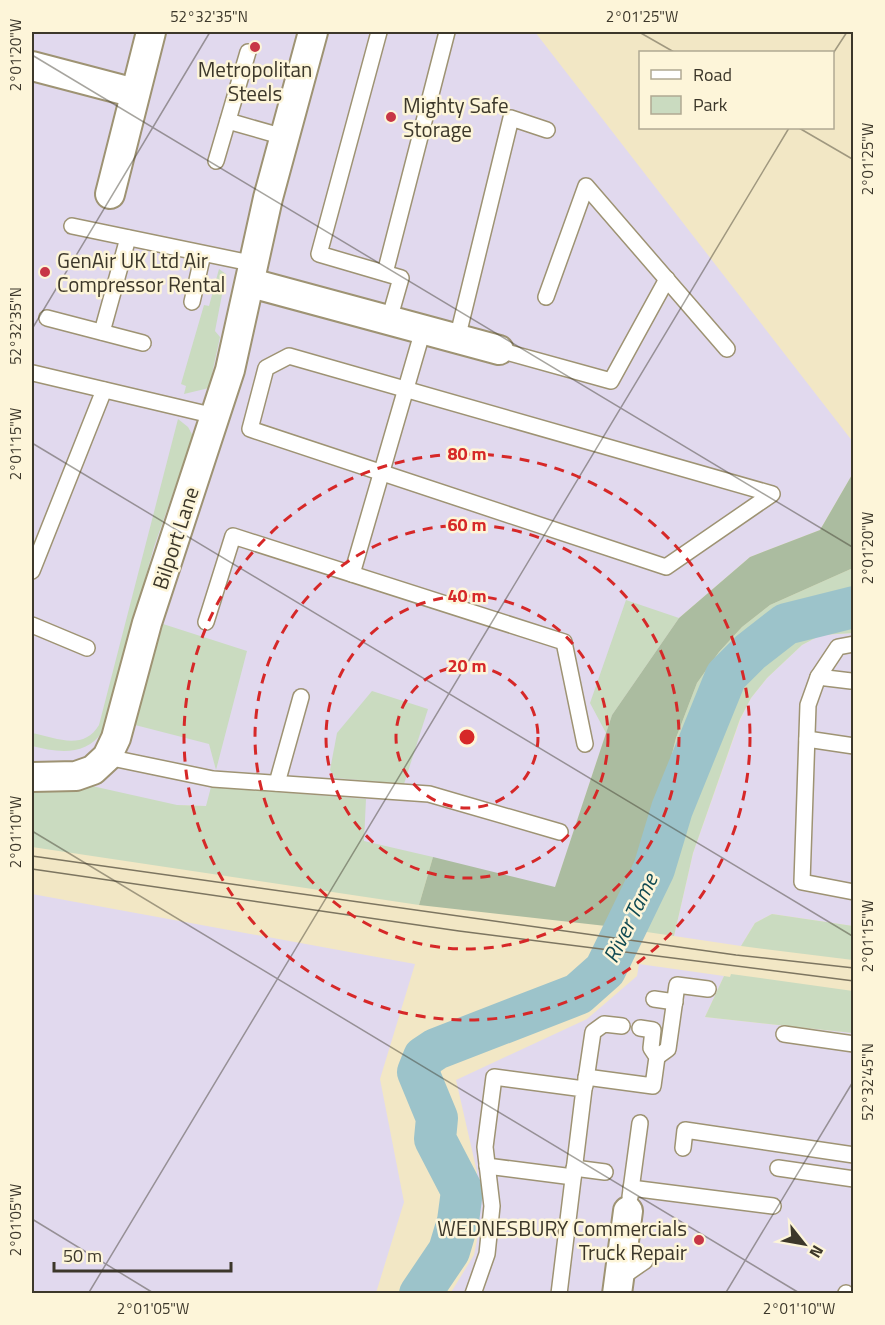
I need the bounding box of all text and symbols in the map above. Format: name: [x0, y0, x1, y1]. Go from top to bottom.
text: 52°32'35"N: [170, 5, 248, 28]
text: 2°01'25"W: [606, 5, 678, 28]
text: 2°01'20"W: [4, 19, 27, 91]
marker: Metropolitan Steels: [248, 40, 262, 54]
legend: [639, 51, 834, 129]
place label: Metropolitan Steels: [198, 53, 312, 109]
text: Road: [693, 61, 732, 88]
place label: Mighty Safe Storage: [403, 89, 509, 145]
text: Park: [693, 91, 728, 118]
marker: Mighty Safe Storage: [384, 110, 398, 124]
text: 2°01'25"W: [856, 123, 879, 195]
place label: GenAir UK Ltd Air Compressor Rental: [57, 244, 225, 300]
marker: GenAir UK Ltd Air Compressor Rental: [38, 265, 52, 279]
text: 52°32'35"N: [4, 287, 27, 365]
text: 2°01'15"W: [4, 408, 27, 480]
text: 80 m: [447, 440, 487, 467]
street label: Bilport Lane: [143, 483, 207, 593]
text: 60 m: [447, 511, 487, 538]
text: 2°01'20"W: [856, 512, 879, 584]
text: 40 m: [447, 582, 487, 609]
text: 20 m: [447, 652, 487, 679]
centre of rings: [457, 727, 477, 747]
text: 2°01'10"W: [4, 796, 27, 868]
water label: River Tame: [594, 866, 667, 968]
text: 2°01'15"W: [856, 900, 879, 972]
text: 52°32'45"N: [856, 1043, 879, 1121]
text: 2°01'05"W: [4, 1184, 27, 1256]
place label: WEDNESBURY Commercials Truck Repair: [437, 1212, 687, 1268]
north arrow: [774, 1214, 834, 1274]
marker: WEDNESBURY Commercials Truck Repair: [692, 1233, 706, 1247]
scale bar: [54, 1235, 231, 1273]
text: N: [804, 1241, 830, 1263]
text: 50 m: [63, 1242, 102, 1269]
text: 2°01'05"W: [117, 1297, 189, 1320]
text: 2°01'10"W: [763, 1297, 835, 1320]

